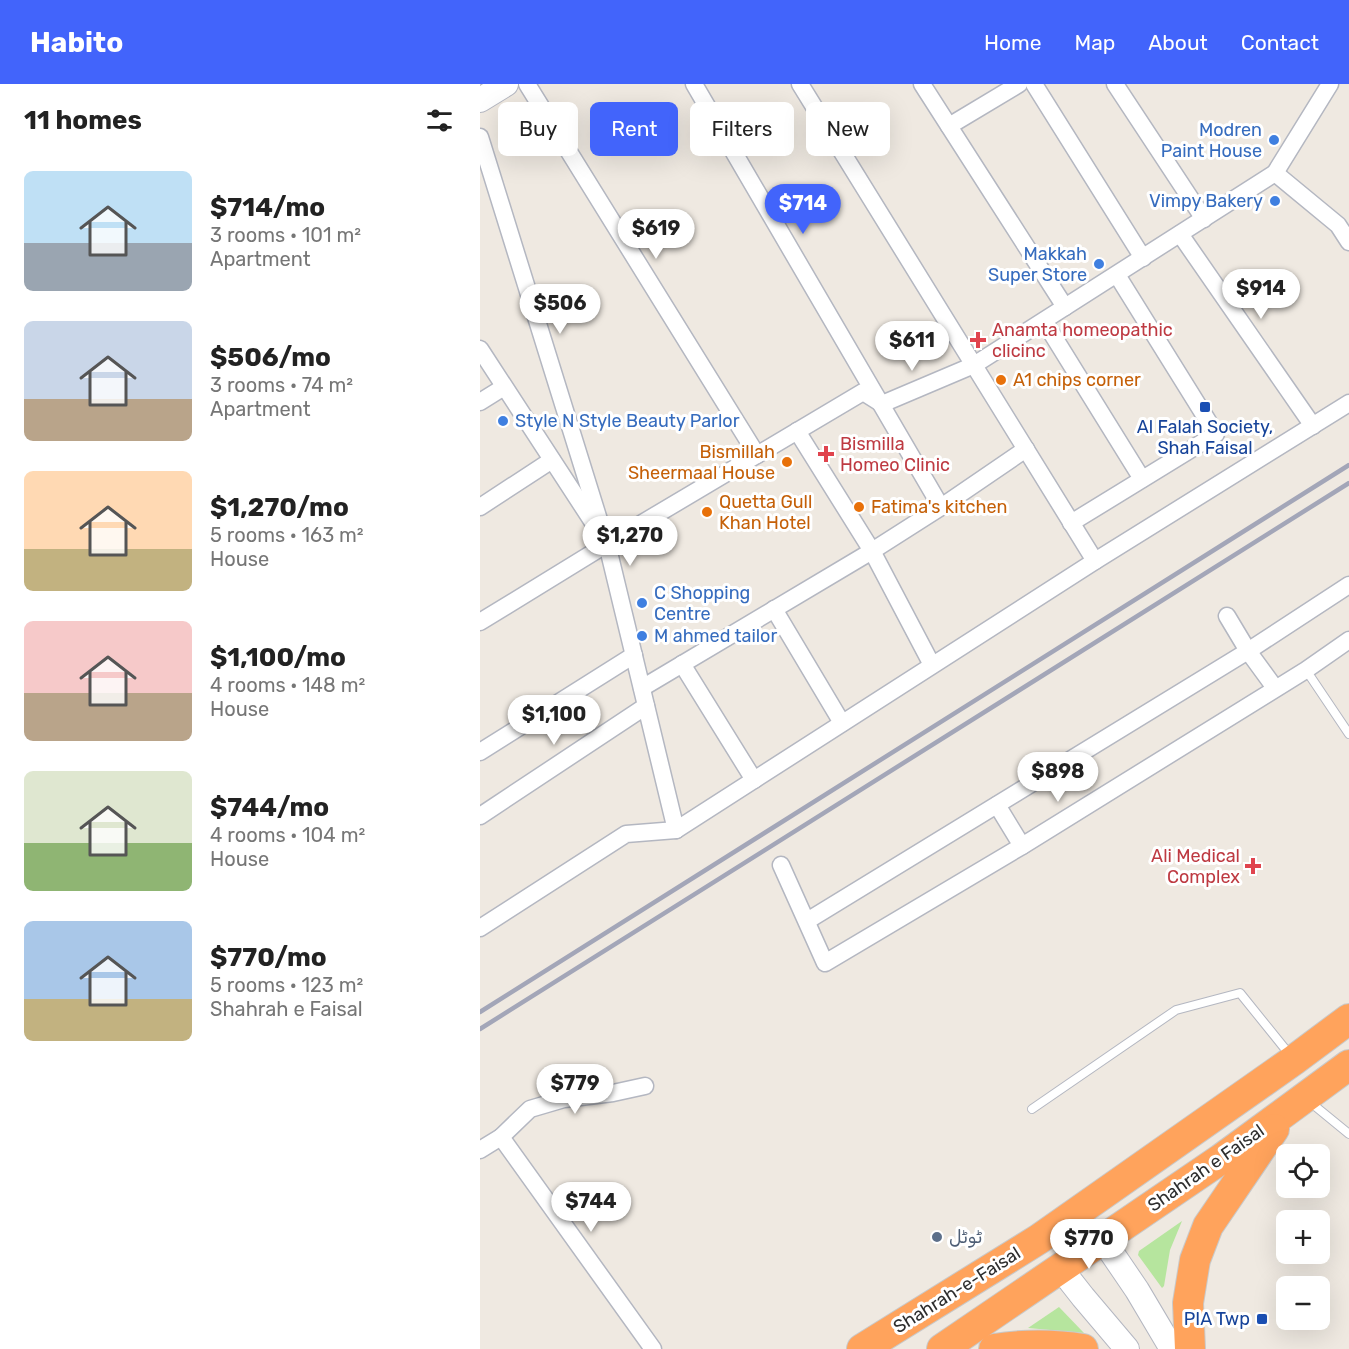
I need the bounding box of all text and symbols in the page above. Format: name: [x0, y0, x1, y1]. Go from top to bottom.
text: Habito: [30, 26, 123, 59]
text: Home: [984, 30, 1041, 55]
text: Map: [1074, 30, 1115, 55]
text: About: [1148, 30, 1208, 55]
text: Contact: [1241, 30, 1319, 55]
chip: Buy: [498, 102, 578, 156]
chip: Rent: [590, 102, 678, 156]
chip: Filters: [690, 102, 794, 156]
chip: New: [806, 102, 890, 156]
icon: filters: [423, 104, 456, 137]
text: 11 homes: [24, 105, 142, 136]
place label: Modren Paint House: [1161, 119, 1262, 162]
marker: Modren Paint House: [1267, 133, 1281, 147]
pin: $714: [767, 184, 839, 235]
place label: Vimpy Bakery: [1149, 190, 1263, 212]
text: $714: [779, 191, 827, 215]
text: $714/mo: [210, 192, 325, 223]
marker: Vimpy Bakery: [1268, 194, 1282, 208]
icon: home: [72, 195, 144, 267]
pin: $619: [620, 209, 692, 260]
text: $619: [632, 216, 680, 240]
text: 3 rooms · 101 m²: [210, 223, 361, 247]
place label: Makkah Super Store: [988, 243, 1087, 286]
text: Apartment: [210, 247, 311, 271]
marker: Makkah Super Store: [1092, 257, 1106, 271]
pin: $914: [1225, 269, 1297, 320]
text: $914: [1236, 276, 1286, 300]
pin: $506: [524, 284, 596, 335]
text: $506: [534, 291, 586, 315]
place label: Anamta homeopathic clicinc: [992, 319, 1173, 362]
pin: $611: [876, 321, 948, 372]
text: $611: [889, 328, 935, 352]
marker: Anamta homeopathic clicinc: [969, 331, 987, 349]
text: $506/mo: [210, 342, 331, 373]
icon: home: [72, 345, 144, 417]
place label: A1 chips corner: [1013, 369, 1141, 391]
text: 3 rooms · 74 m²: [210, 373, 353, 397]
marker: A1 chips corner: [994, 373, 1008, 387]
text: Apartment: [210, 397, 311, 421]
marker: Al Falah Society, Shah Faisal: [1198, 400, 1212, 414]
place label: Style N Style Beauty Parlor: [515, 410, 740, 432]
marker: Style N Style Beauty Parlor: [496, 414, 510, 428]
place label: Al Falah Society, Shah Faisal: [1137, 416, 1273, 459]
place label: Bismilla Homeo Clinic: [840, 433, 950, 476]
place label: Bismillah Sheermaal House: [628, 441, 775, 484]
marker: Bismilla Homeo Clinic: [817, 445, 835, 463]
marker: Bismillah Sheermaal House: [780, 455, 794, 469]
place label: Quetta Gull Khan Hotel: [719, 491, 812, 534]
text: $1,270/mo: [210, 492, 349, 523]
icon: home: [72, 495, 144, 567]
place label: Fatima's kitchen: [871, 496, 1007, 518]
marker: Fatima's kitchen: [852, 500, 866, 514]
marker: Quetta Gull Khan Hotel: [700, 505, 714, 519]
pin: $1,270: [581, 516, 679, 567]
text: 5 rooms · 163 m²: [210, 523, 364, 547]
text: $1,270: [597, 523, 663, 547]
text: House: [210, 547, 269, 571]
place label: C Shopping Centre: [654, 582, 750, 625]
marker: C Shopping Centre: [635, 596, 649, 610]
place label: M ahmed tailor: [654, 625, 777, 647]
marker: M ahmed tailor: [635, 629, 649, 643]
text: $1,100/mo: [210, 642, 346, 673]
icon: home: [72, 645, 144, 717]
text: 4 rooms · 148 m²: [210, 673, 365, 697]
pin: $1,100: [505, 695, 603, 746]
text: House: [210, 697, 269, 721]
text: $1,100: [522, 702, 586, 726]
pin: $898: [1022, 752, 1094, 803]
text: $898: [1031, 759, 1085, 783]
text: $744/mo: [210, 792, 329, 823]
icon: home: [72, 795, 144, 867]
text: 4 rooms · 104 m²: [210, 823, 365, 847]
place label: Ali Medical Complex: [1151, 845, 1240, 888]
text: House: [210, 847, 269, 871]
marker: Ali Medical Complex: [1244, 857, 1262, 875]
text: $770/mo: [210, 942, 327, 973]
icon: home: [72, 945, 144, 1017]
text: 5 rooms · 123 m²: [210, 973, 363, 997]
text: Shahrah e Faisal: [210, 997, 363, 1021]
pin: $779: [539, 1064, 611, 1115]
text: $779: [550, 1071, 600, 1095]
street label: Shahrah e Faisal: [1143, 1120, 1269, 1216]
map controls: [1276, 1144, 1330, 1330]
button: locate: [1276, 1144, 1330, 1198]
pin: $744: [555, 1182, 627, 1233]
text: $744: [565, 1189, 617, 1213]
button: +: [1276, 1210, 1330, 1264]
pin: $770: [1053, 1219, 1125, 1270]
place label: ٹوٹل: [949, 1226, 983, 1248]
text: $770: [1064, 1226, 1114, 1250]
marker: ٹوٹل: [930, 1230, 944, 1244]
street label: Shahrah-e-Faisal: [889, 1242, 1025, 1338]
button: −: [1276, 1276, 1330, 1330]
place label: PIA Twp: [1184, 1308, 1250, 1330]
marker: PIA Twp: [1255, 1312, 1269, 1326]

